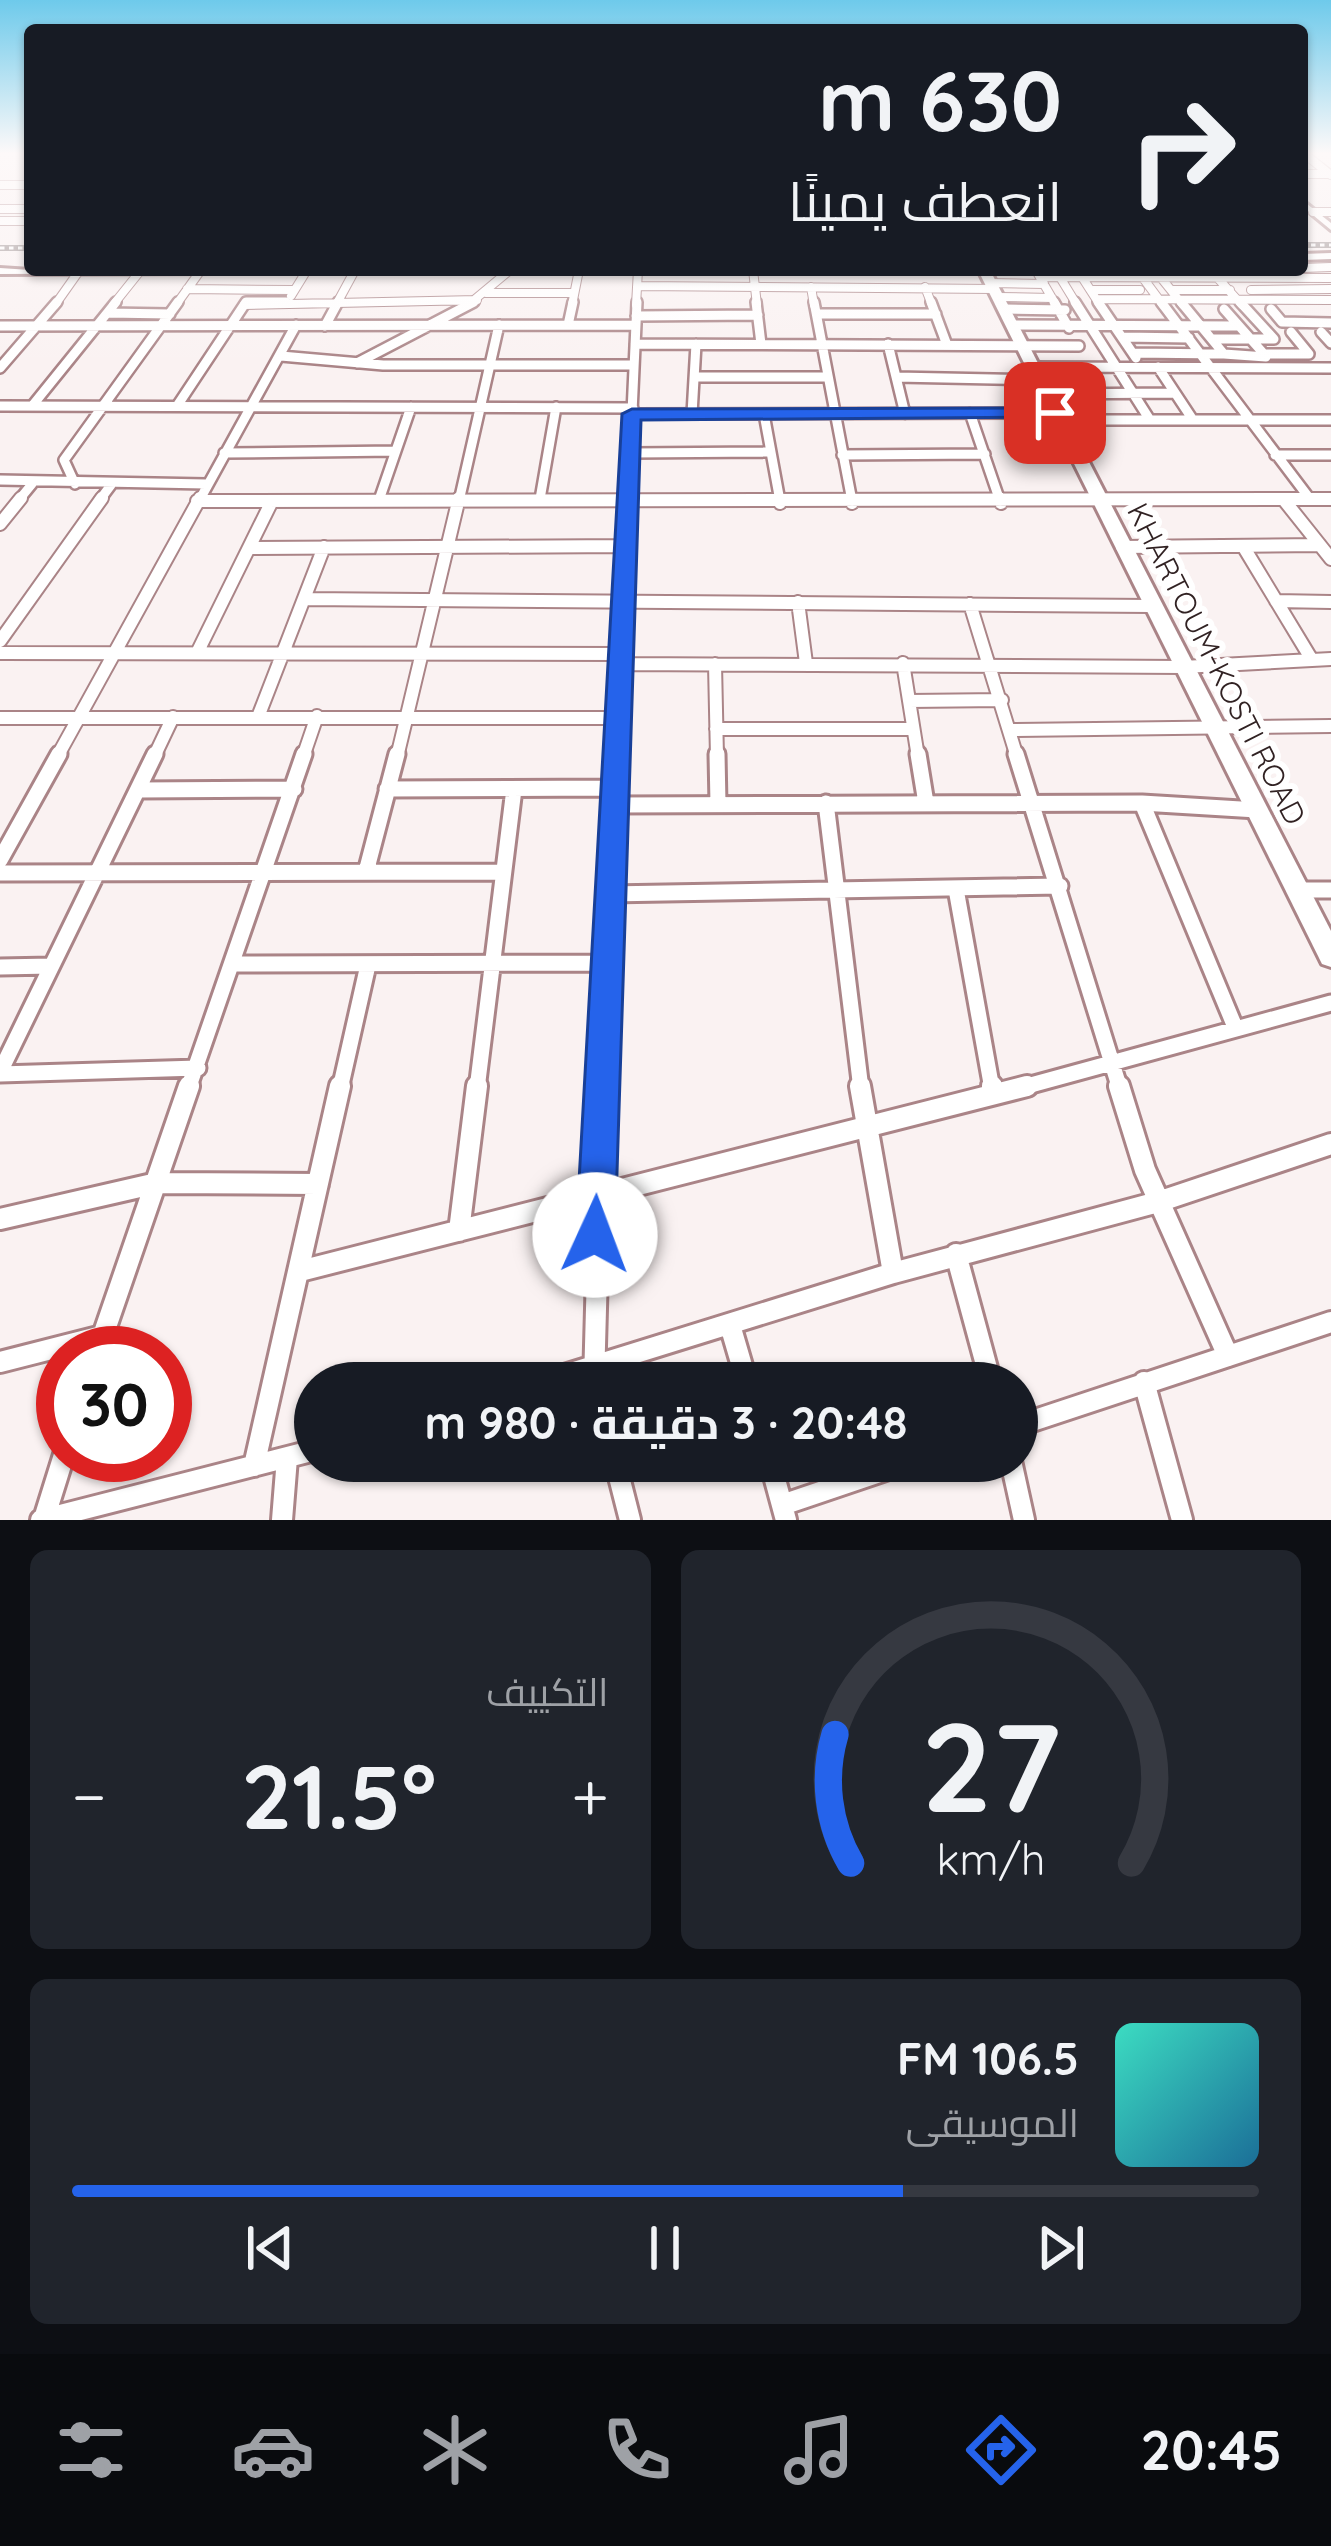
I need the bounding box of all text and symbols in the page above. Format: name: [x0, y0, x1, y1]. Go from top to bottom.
text: 630 m: [818, 47, 1062, 152]
icon: right: [1104, 72, 1260, 228]
text: انعطف يمينًا: [788, 167, 1062, 235]
pin: [1004, 362, 1106, 464]
icon: arrive: [1022, 380, 1088, 446]
street label: KHARTOUM-KOSTI ROAD: [1119, 496, 1315, 831]
position arrow: [532, 1172, 658, 1298]
speed limit sign: 30: [36, 1326, 192, 1482]
text: 20:48 · 3 دقيقة · 980 m: [425, 1394, 908, 1450]
text: التكييف: [486, 1667, 609, 1716]
text: 27: [921, 1687, 1061, 1843]
text: 21.5°: [241, 1739, 437, 1852]
text: −: [72, 1754, 106, 1837]
text: +: [571, 1754, 608, 1837]
text: km/h: [936, 1831, 1045, 1885]
text: 106.5 FM: [897, 2030, 1079, 2086]
text: الموسيقى: [906, 2098, 1079, 2147]
icon: previous: [237, 2215, 303, 2281]
icon: pause: [632, 2215, 698, 2281]
icon: next: [1028, 2215, 1094, 2281]
icon: filters: [49, 2408, 133, 2492]
icon: car: [231, 2408, 315, 2492]
icon: climate: [413, 2408, 497, 2492]
icon: phone: [595, 2408, 679, 2492]
icon: music: [777, 2408, 861, 2492]
icon: directions: [959, 2408, 1043, 2492]
text: 20:45: [1141, 2416, 1282, 2484]

